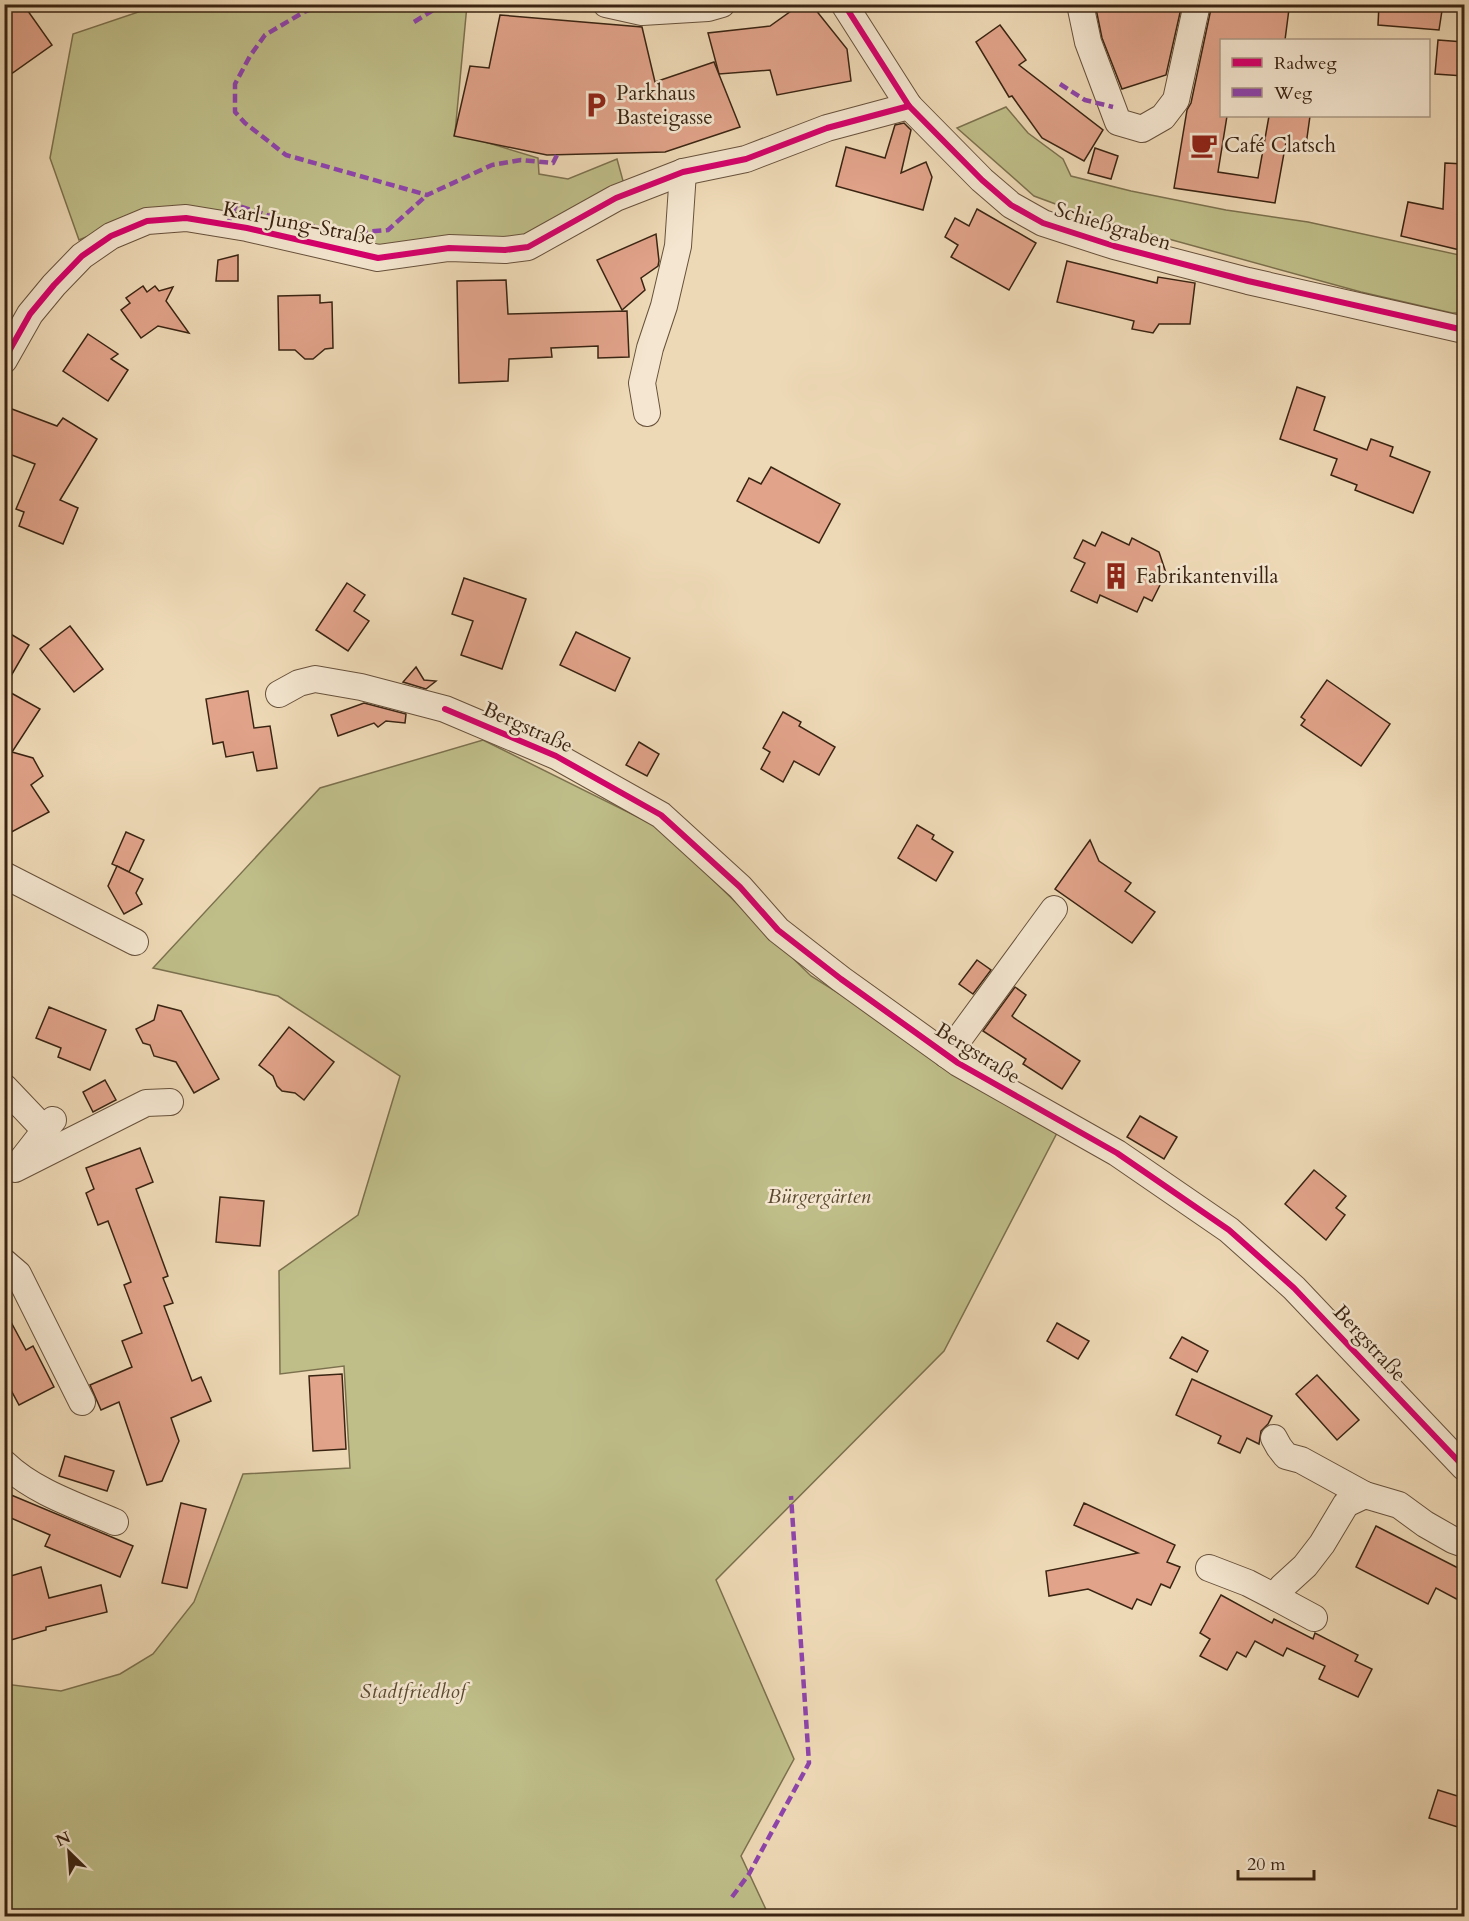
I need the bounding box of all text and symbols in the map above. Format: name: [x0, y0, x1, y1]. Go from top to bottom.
legend: [1220, 39, 1430, 117]
text: Radweg: [1274, 51, 1337, 76]
place label: Parkhaus Basteigasse: [616, 79, 713, 132]
text: Weg: [1273, 81, 1313, 106]
parking icon: Parkhaus Basteigasse: [581, 90, 611, 120]
cafe icon: Café Clatsch: [1189, 130, 1219, 160]
place label: Café Clatsch: [1224, 131, 1336, 160]
street label: Karl-Jung-Straße: [220, 194, 378, 252]
street label: Schießgraben: [1051, 195, 1175, 258]
building icon: Fabrikantenvilla: [1101, 561, 1131, 591]
place label: Fabrikantenvilla: [1136, 562, 1279, 591]
street label: Bergstraße: [478, 695, 577, 760]
street label: Bergstraße: [929, 1016, 1026, 1091]
park label: Bürgergärten: [767, 1182, 871, 1211]
street label: Bergstraße: [1326, 1298, 1413, 1388]
park label: Stadtfriedhof: [360, 1677, 471, 1706]
north arrow: [39, 1822, 99, 1882]
text: N: [52, 1826, 74, 1852]
scale bar: [1238, 1843, 1314, 1881]
text: 20 m: [1247, 1852, 1286, 1877]

